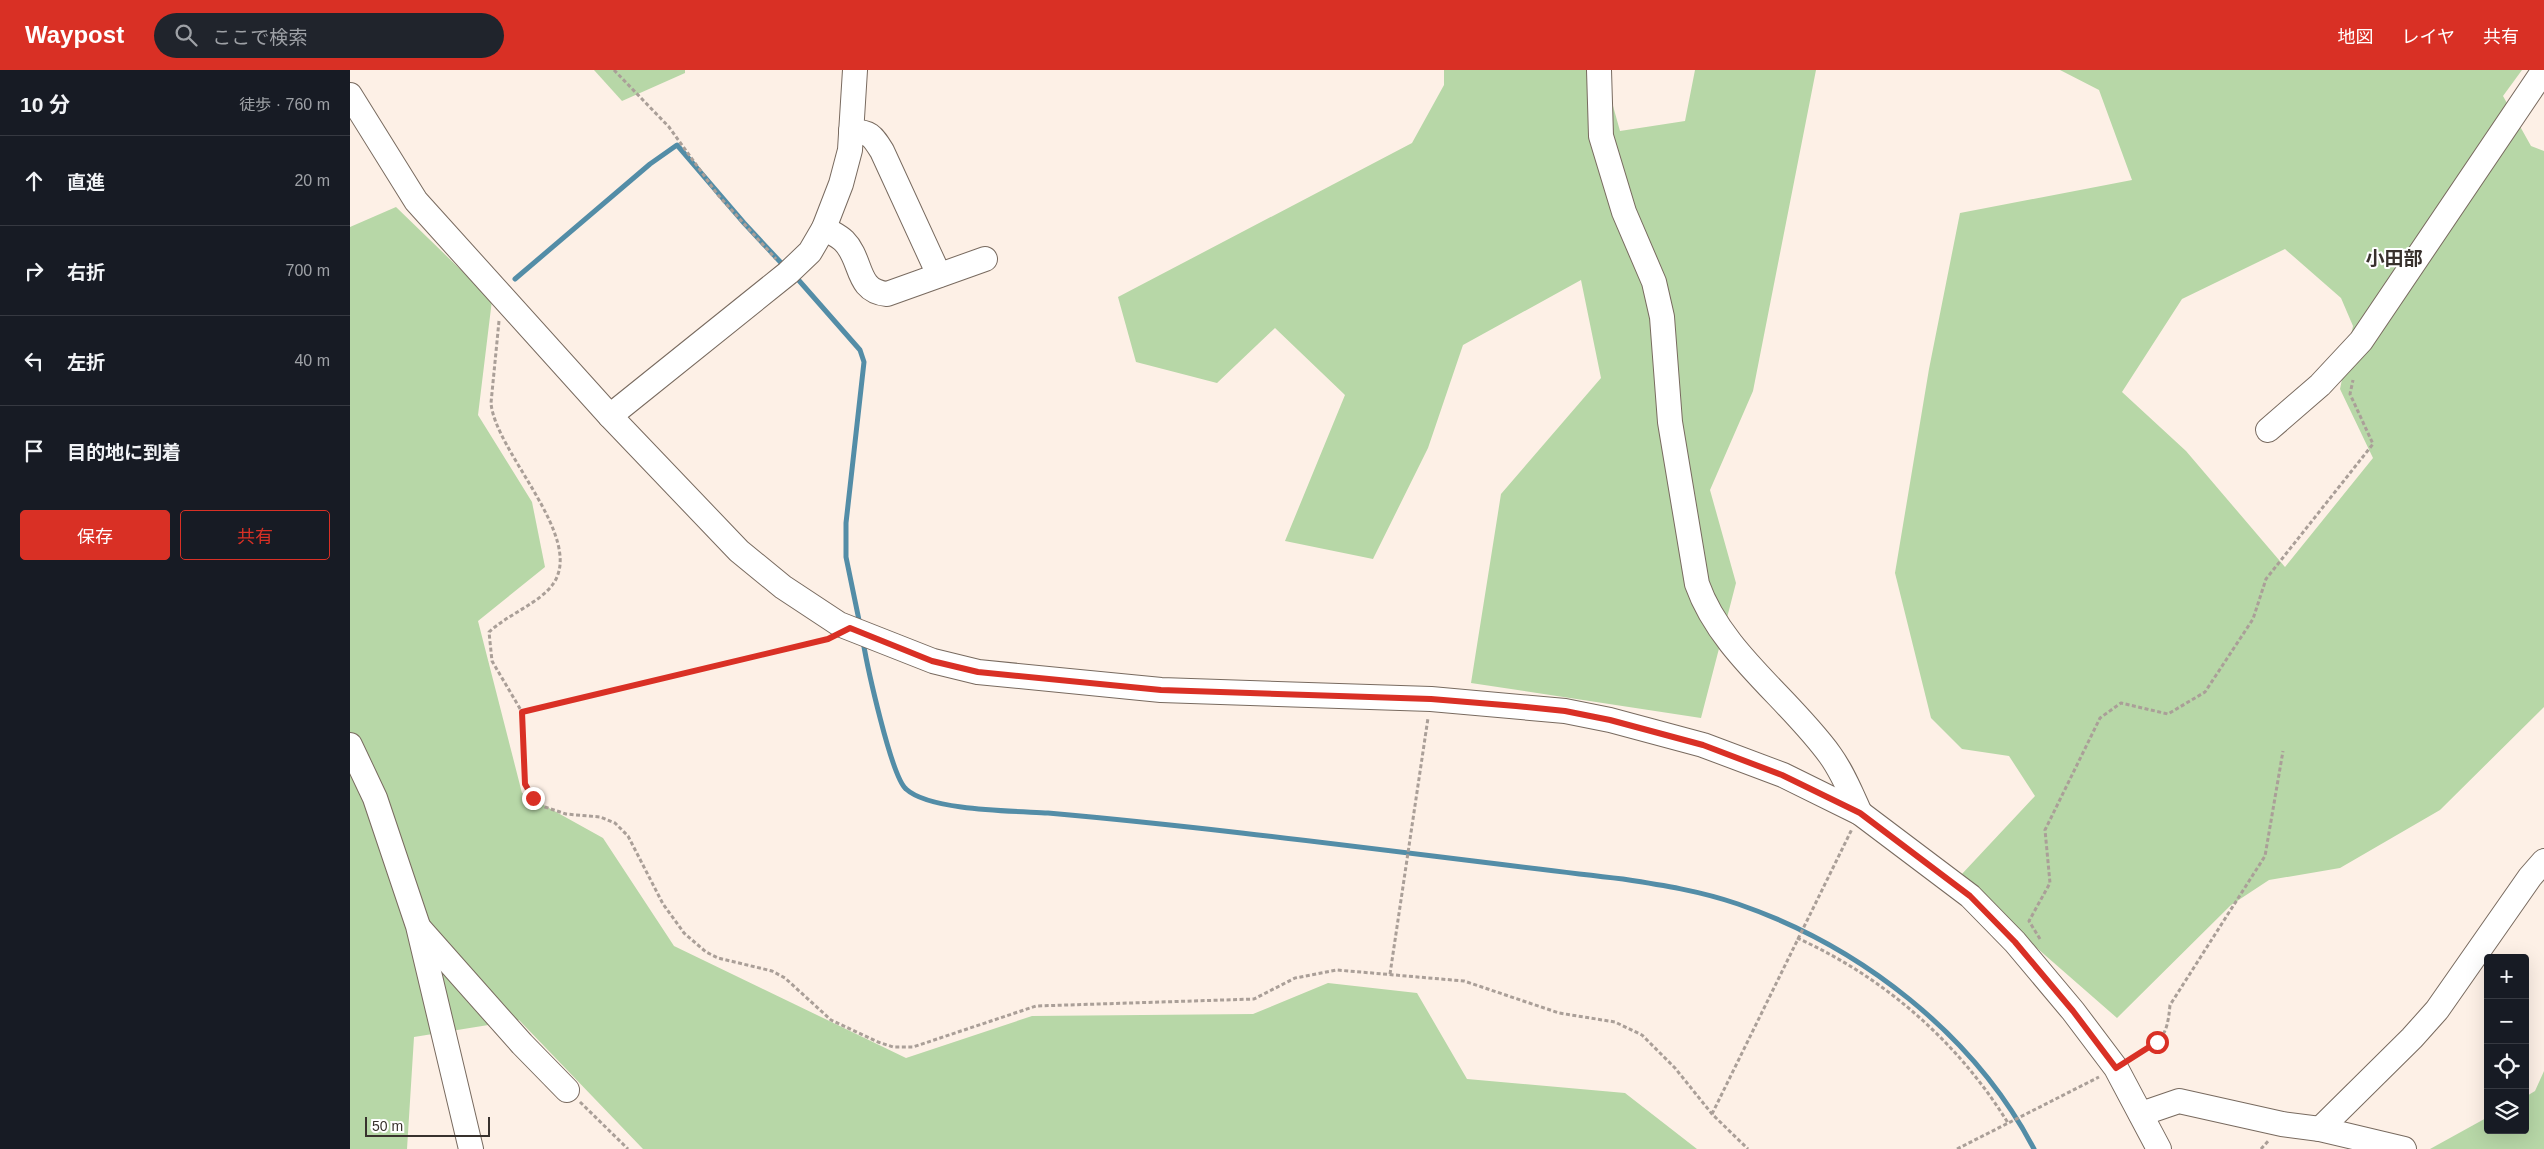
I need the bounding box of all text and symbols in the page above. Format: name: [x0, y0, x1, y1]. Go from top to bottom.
search box: [154, 13, 504, 58]
text: Waypost: [25, 21, 124, 48]
icon: search: [172, 21, 200, 49]
text: ここで検索: [212, 27, 307, 48]
text: 地図: [2338, 27, 2374, 47]
text: レイヤ: [2402, 27, 2455, 47]
text: 共有: [2483, 27, 2519, 47]
text: 10 分: [20, 93, 70, 116]
text: 徒歩 · 760 m: [239, 96, 330, 113]
icon: ahead: [20, 167, 48, 195]
text: 直進: [67, 172, 105, 193]
text: 20 m: [294, 172, 330, 189]
district label: 小田部: [2365, 248, 2423, 269]
icon: right: [20, 257, 48, 285]
text: 右折: [67, 262, 105, 283]
text: 700 m: [286, 262, 330, 279]
icon: left: [20, 347, 48, 375]
text: 左折: [67, 352, 105, 373]
text: 40 m: [294, 352, 330, 369]
icon: arrive: [20, 437, 48, 465]
text: 目的地に到着: [67, 442, 181, 463]
button: 保存: [20, 510, 170, 560]
button: 共有: [180, 510, 330, 560]
route end: [522, 787, 545, 810]
map controls: [2484, 954, 2529, 1134]
button: +: [2484, 954, 2529, 999]
button: −: [2484, 999, 2529, 1044]
route start: [2146, 1031, 2169, 1054]
button: locate: [2484, 1044, 2529, 1089]
button: layers: [2484, 1089, 2529, 1134]
scale bar: [365, 1114, 490, 1137]
text: 50 m: [372, 1118, 403, 1134]

